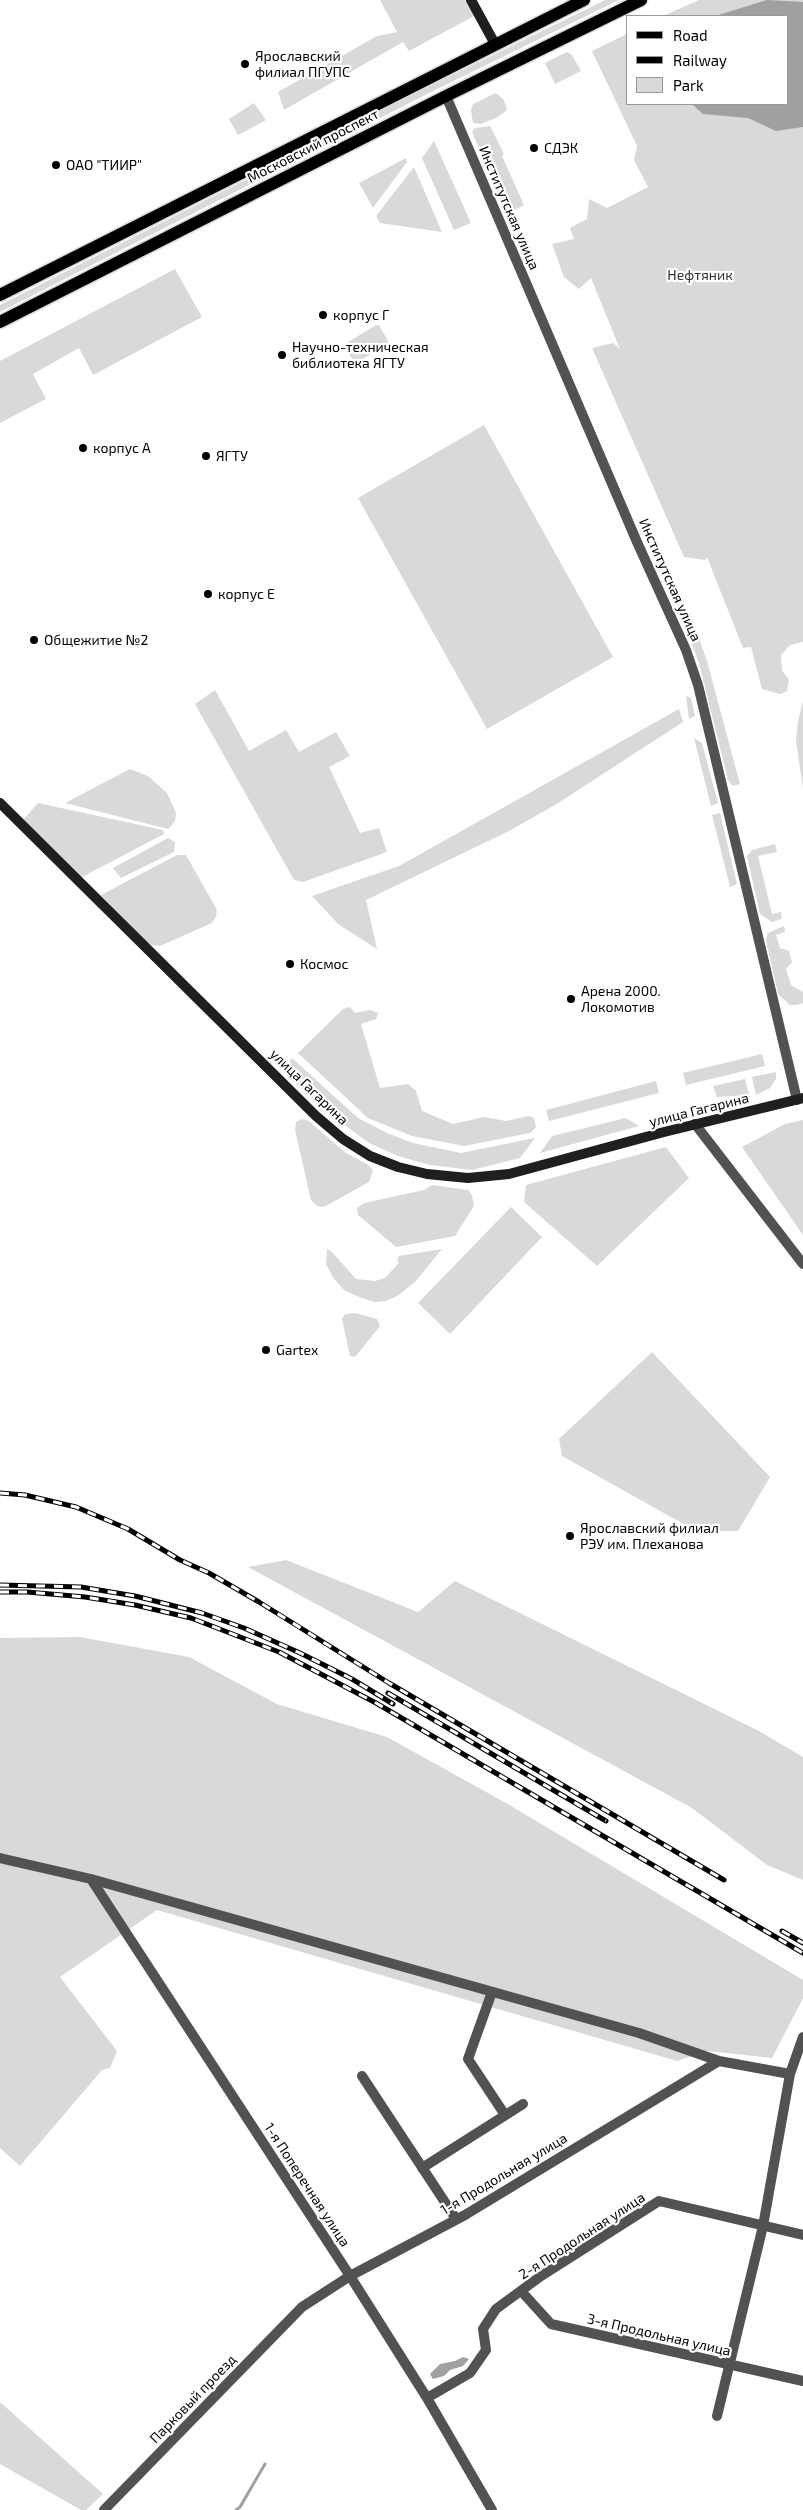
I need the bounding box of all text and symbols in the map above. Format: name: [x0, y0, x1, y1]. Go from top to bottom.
legend: [626, 15, 788, 105]
text: Road: [673, 26, 708, 44]
place label: Ярославский филиал ПГУПС: [255, 48, 350, 80]
text: Railway: [673, 51, 727, 69]
marker: Ярославский филиал ПГУПС: [239, 58, 251, 70]
text: Park: [673, 76, 704, 94]
street label: Московский проспект: [244, 106, 382, 186]
place label: СДЭК: [544, 140, 578, 156]
marker: СДЭК: [528, 142, 540, 154]
street label: Институтская улица: [475, 144, 543, 272]
place label: ОАО "ТИИР": [66, 157, 142, 173]
marker: ОАО "ТИИР": [50, 159, 62, 171]
park label: Нефтяник: [667, 267, 733, 283]
place label: корпус Г: [333, 307, 389, 323]
marker: корпус Г: [317, 309, 329, 321]
place label: Научно-техническая библиотека ЯГТУ: [292, 339, 428, 372]
marker: Научно-техническая библиотека ЯГТУ: [276, 349, 288, 361]
place label: корпус А: [93, 440, 151, 456]
marker: корпус А: [77, 442, 89, 454]
place label: ЯГТУ: [216, 448, 248, 464]
marker: ЯГТУ: [200, 450, 212, 462]
street label: Институтская улица: [635, 516, 705, 644]
place label: корпус Е: [218, 586, 275, 602]
marker: корпус Е: [202, 588, 214, 600]
place label: Общежитие №2: [44, 632, 148, 648]
marker: Общежитие №2: [28, 634, 40, 646]
place label: Космос: [300, 956, 348, 972]
marker: Космос: [284, 958, 296, 970]
place label: Арена 2000. Локомотив: [581, 983, 661, 1016]
marker: Арена 2000. Локомотив: [565, 993, 577, 1005]
street label: улица Гагарина: [266, 1046, 352, 1128]
street label: улица Гагарина: [647, 1090, 751, 1130]
place label: Gartex: [276, 1342, 318, 1358]
marker: Gartex: [260, 1344, 272, 1356]
place label: Ярославский филиал РЭУ им. Плеханова: [580, 1520, 719, 1552]
marker: Ярославский филиал РЭУ им. Плеханова: [564, 1530, 576, 1542]
street label: 1-я Поперечная улица: [261, 2120, 353, 2250]
street label: 1-я Продольная улица: [438, 2130, 570, 2218]
street label: 2-я Продольная улица: [516, 2189, 648, 2283]
street label: 3-я Продольная улица: [586, 2310, 732, 2360]
street label: Парковый проезд: [146, 2351, 240, 2447]

